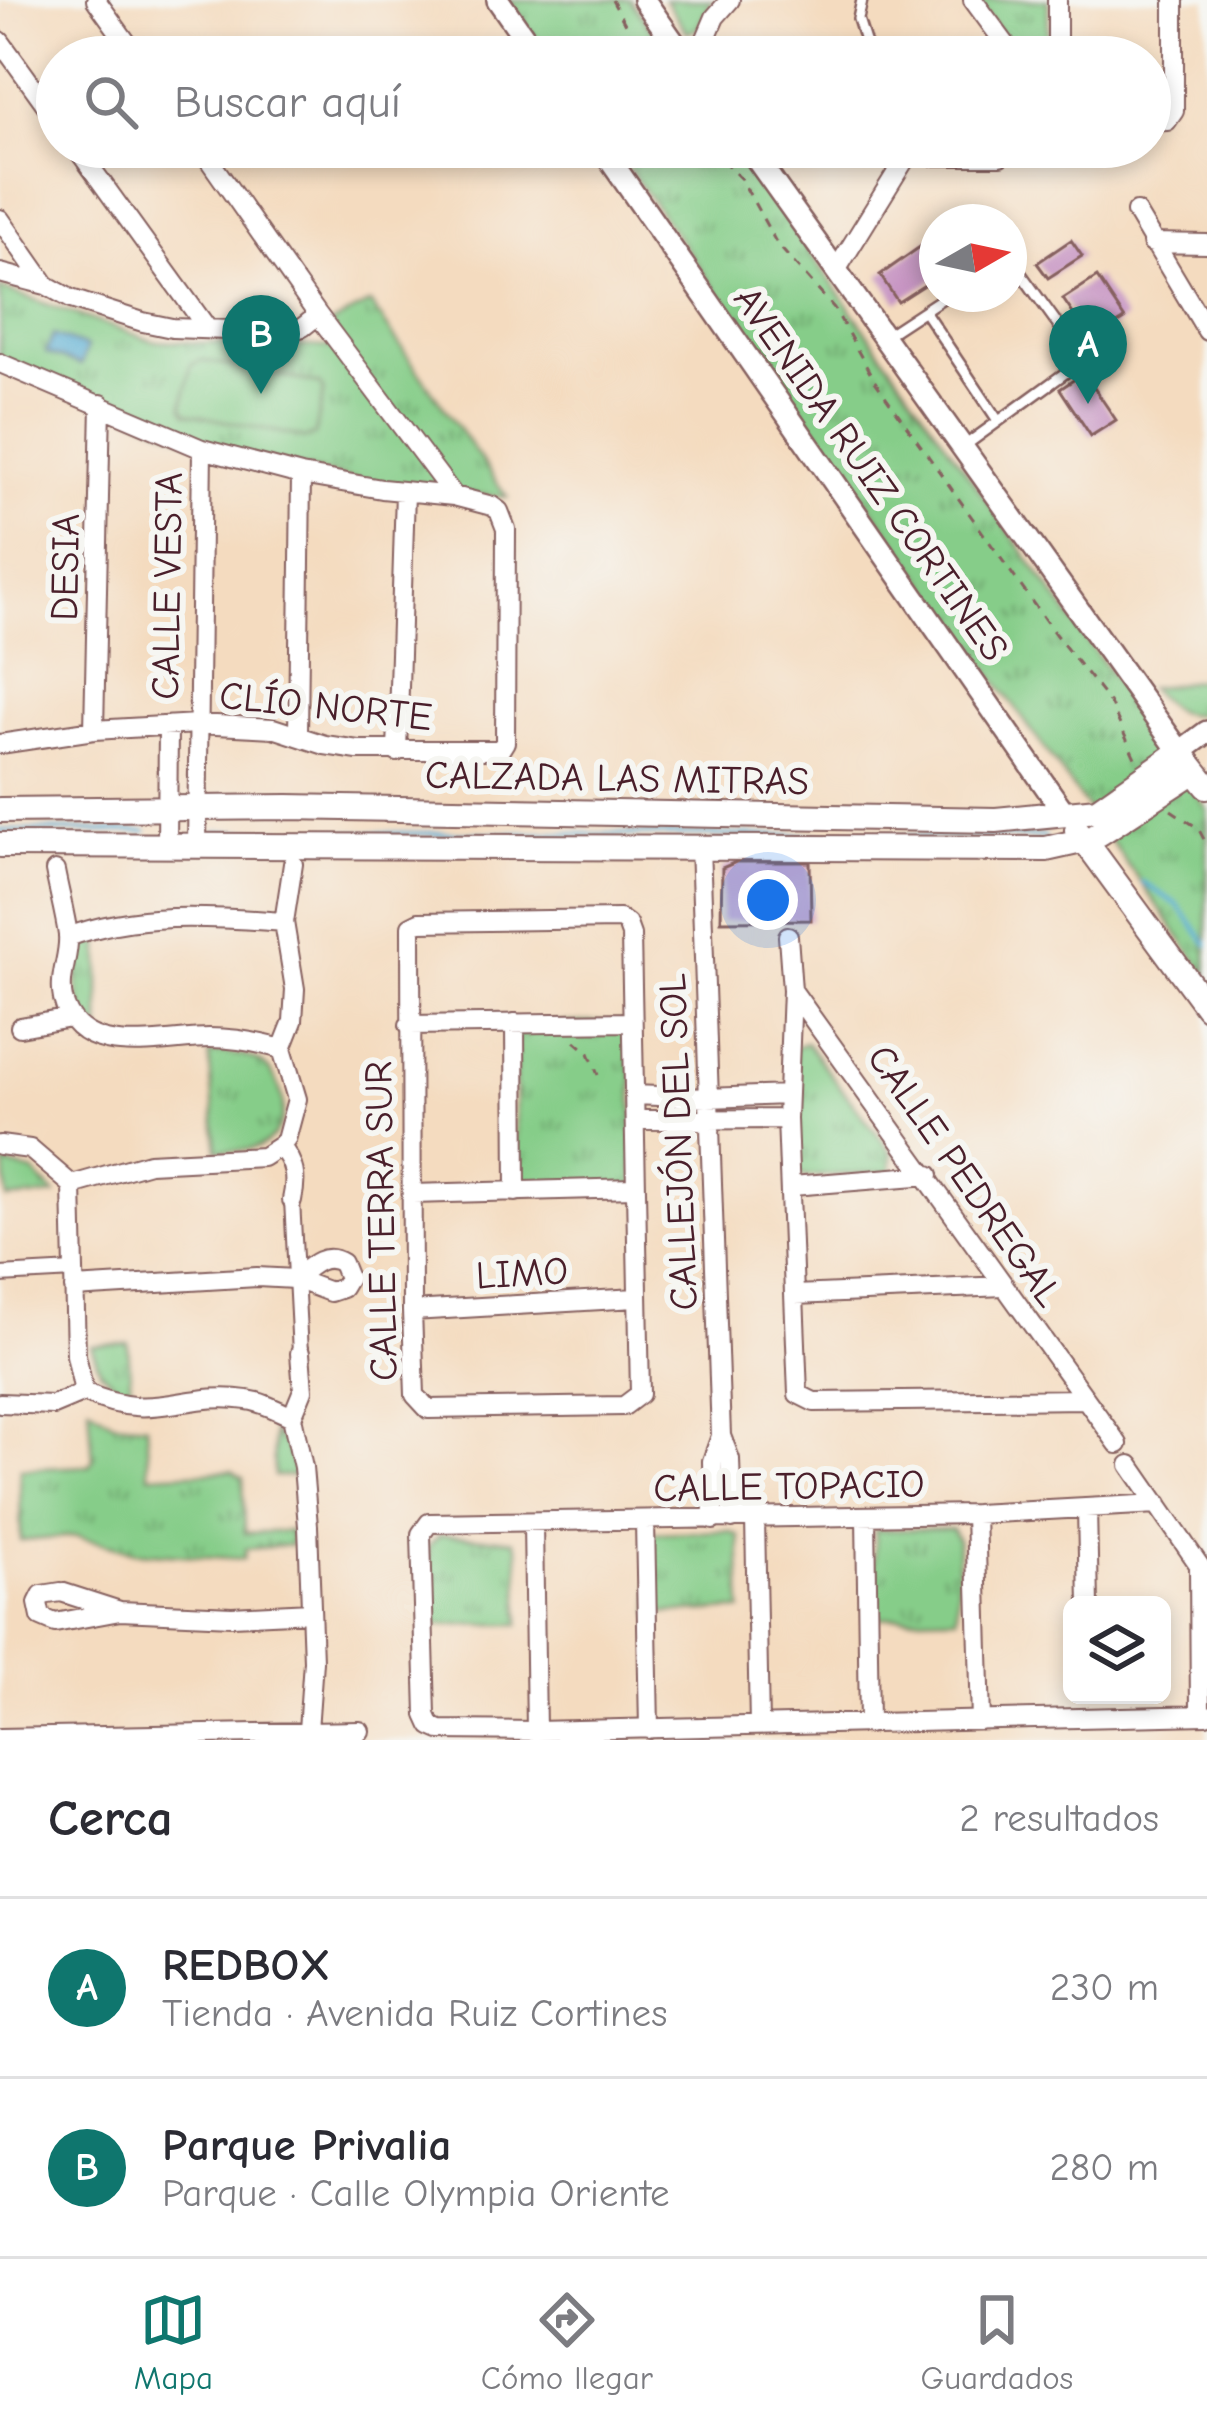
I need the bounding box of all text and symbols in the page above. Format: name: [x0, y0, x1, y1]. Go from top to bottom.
search box: [36, 36, 1171, 168]
icon: search: [78, 69, 144, 135]
text: Buscar aquí: [174, 76, 401, 128]
north arrow: [919, 204, 1027, 312]
street label: AVENIDA RUIZ CORTINES: [724, 278, 1017, 670]
pin: B: [222, 295, 300, 394]
pin: A: [1049, 305, 1127, 404]
street label: CALLE VESTA: [143, 472, 192, 700]
street label: DESIA: [42, 513, 89, 621]
street label: CLÍO NORTE: [217, 673, 434, 740]
street label: CALZADA LAS MITRAS: [425, 753, 809, 804]
your location: [738, 870, 798, 930]
street label: CALLEJÓN DEL SOL: [650, 972, 707, 1311]
street label: CALLE PEDREGAL: [858, 1037, 1072, 1316]
street label: CALLE TERRA SUR: [356, 1061, 407, 1381]
street label: LIMO: [475, 1249, 569, 1298]
street label: CALLE TOPACIO: [653, 1462, 925, 1511]
map controls: [1063, 1596, 1171, 1704]
button: layers: [1063, 1596, 1171, 1704]
text: Cerca: [48, 1789, 173, 1848]
text: 2 resultados: [959, 1796, 1159, 1841]
text: REDBOX: [162, 1939, 331, 1991]
text: A: [76, 1965, 98, 2010]
text: 230 m: [1050, 1965, 1159, 2010]
text: Tienda · Avenida Ruiz Cortines: [162, 1991, 667, 2036]
text: Parque Privalia: [162, 2119, 451, 2171]
text: B: [75, 2145, 99, 2190]
text: 280 m: [1049, 2145, 1159, 2190]
text: Parque · Calle Olympia Oriente: [162, 2171, 669, 2216]
tab: Mapa: [134, 2287, 213, 2397]
tab: Cómo llegar: [481, 2287, 653, 2397]
tab: Guardados: [921, 2287, 1073, 2397]

